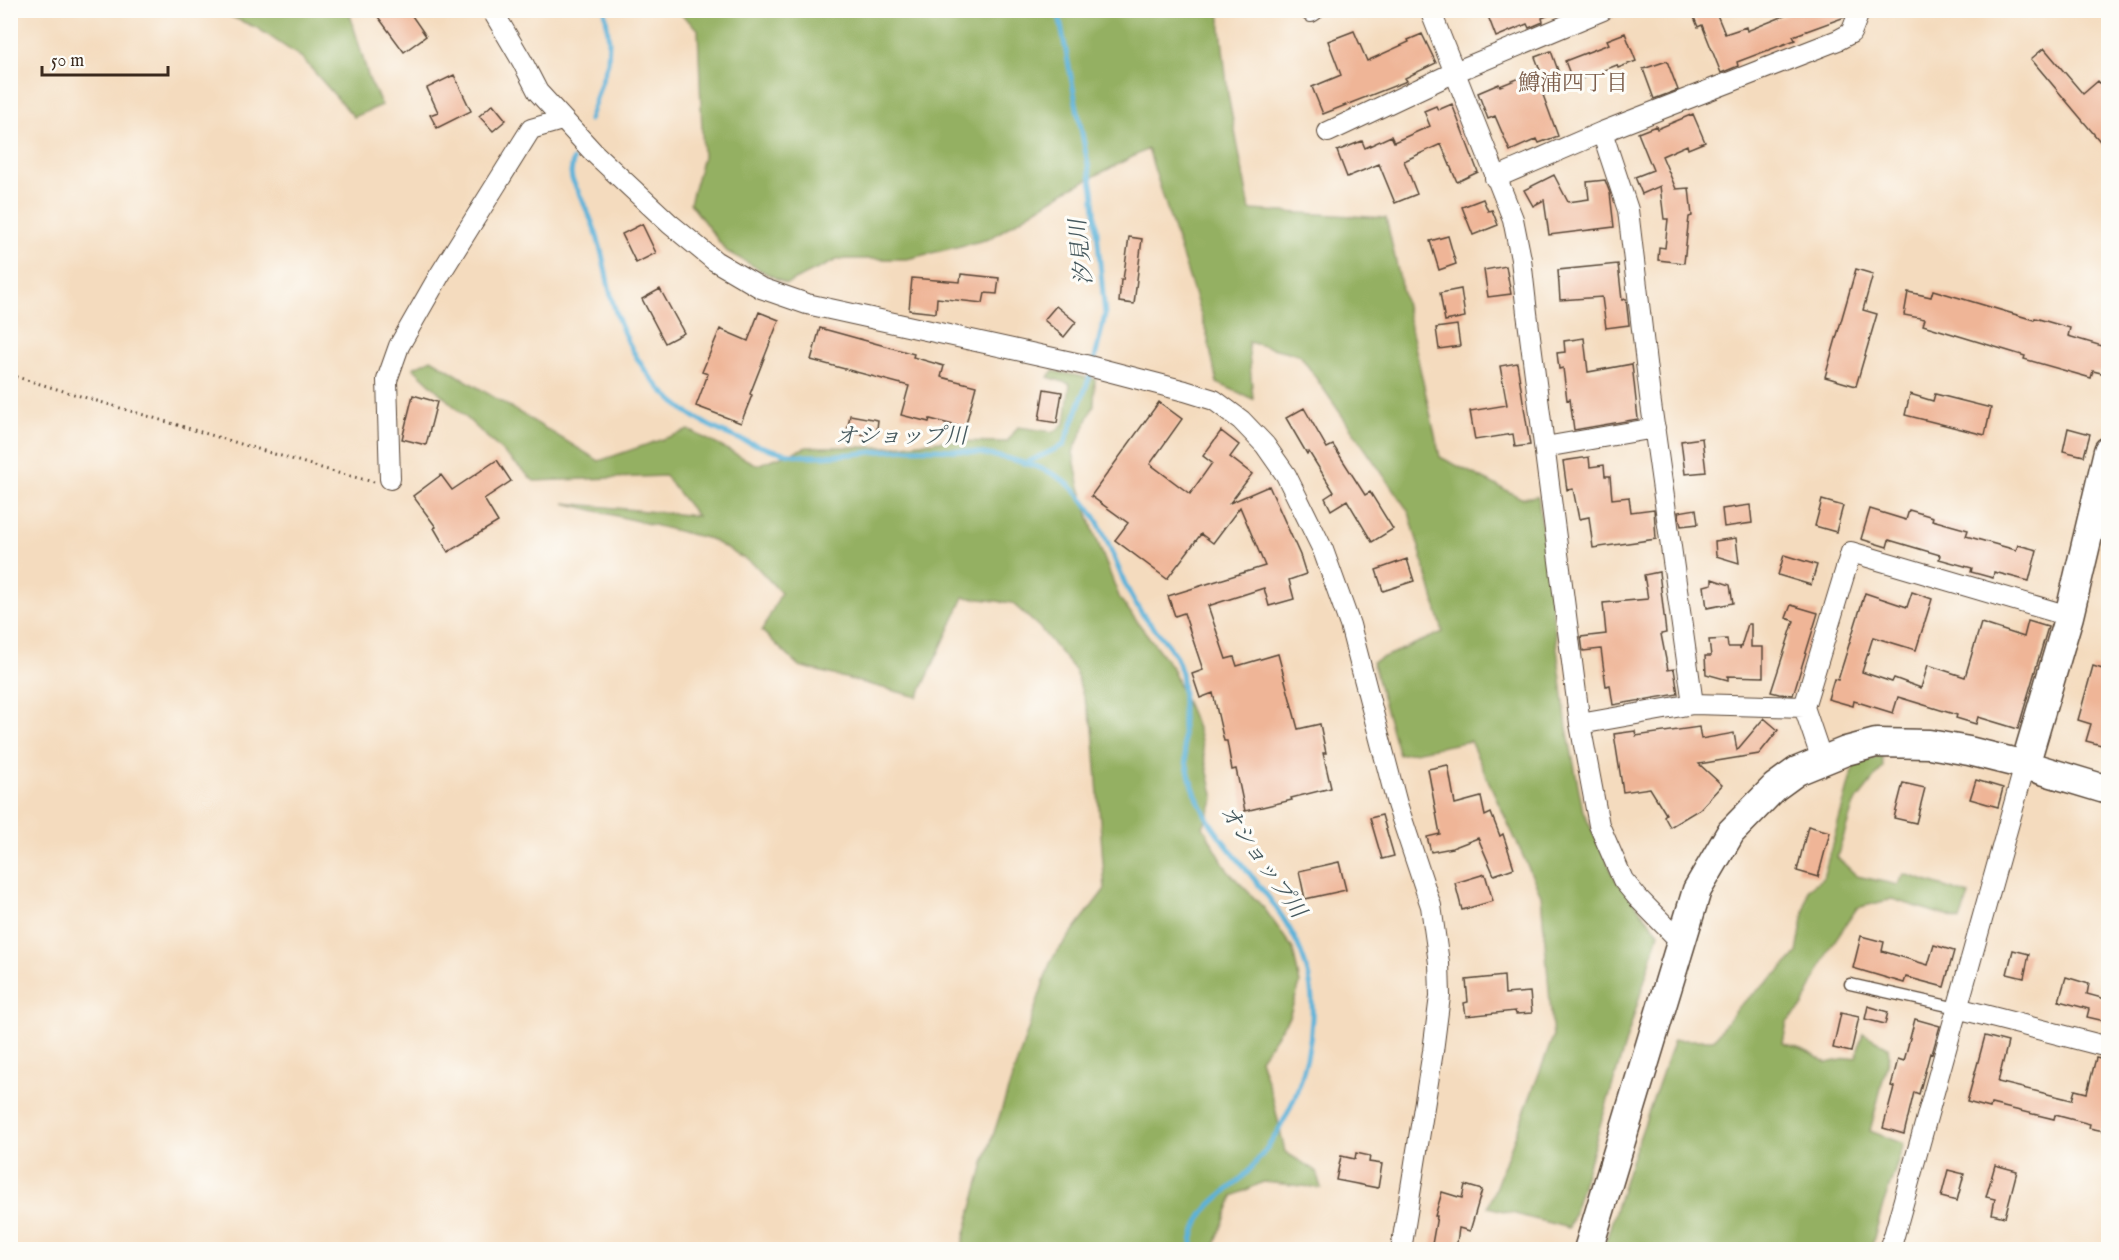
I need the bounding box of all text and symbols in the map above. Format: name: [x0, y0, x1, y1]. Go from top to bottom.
scale bar: [42, 39, 168, 77]
text: 50 m: [51, 50, 84, 73]
district label: 鱒浦四丁目: [1518, 70, 1628, 98]
water label: 汐見川: [1064, 216, 1099, 286]
water label: オショップ川: [835, 423, 969, 451]
water label: オショップ川: [1213, 800, 1312, 926]

